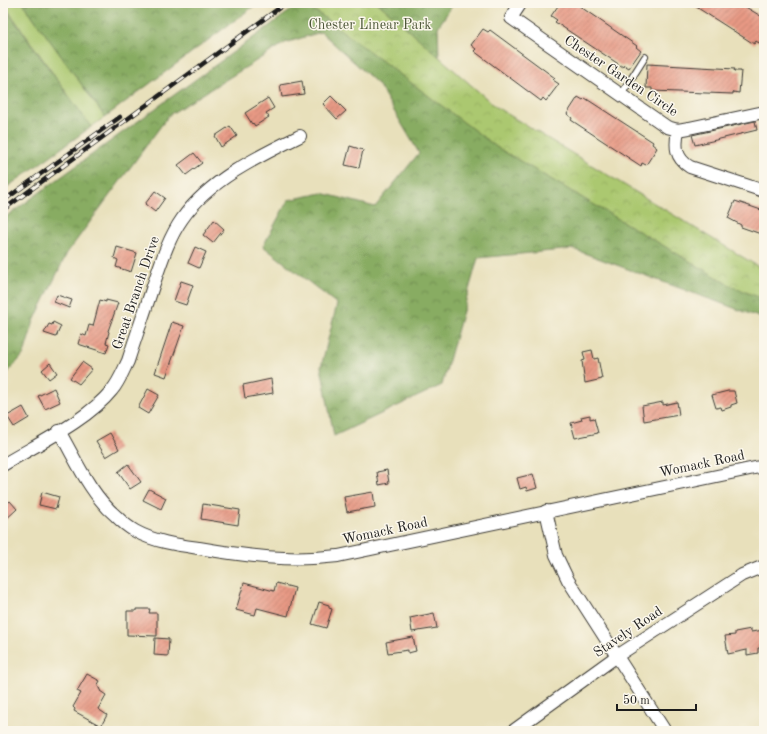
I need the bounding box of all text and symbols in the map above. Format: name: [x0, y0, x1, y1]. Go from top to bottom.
park label: Chester Linear Park: [308, 18, 432, 32]
street label: Chester Garden Circle: [562, 33, 680, 119]
street label: Great Branch Drive: [110, 234, 162, 352]
street label: Womack Road: [658, 448, 746, 480]
street label: Womack Road: [341, 515, 429, 547]
street label: Stavely Road: [591, 604, 665, 660]
scale bar: [617, 686, 696, 712]
text: 50 m: [623, 694, 650, 707]

